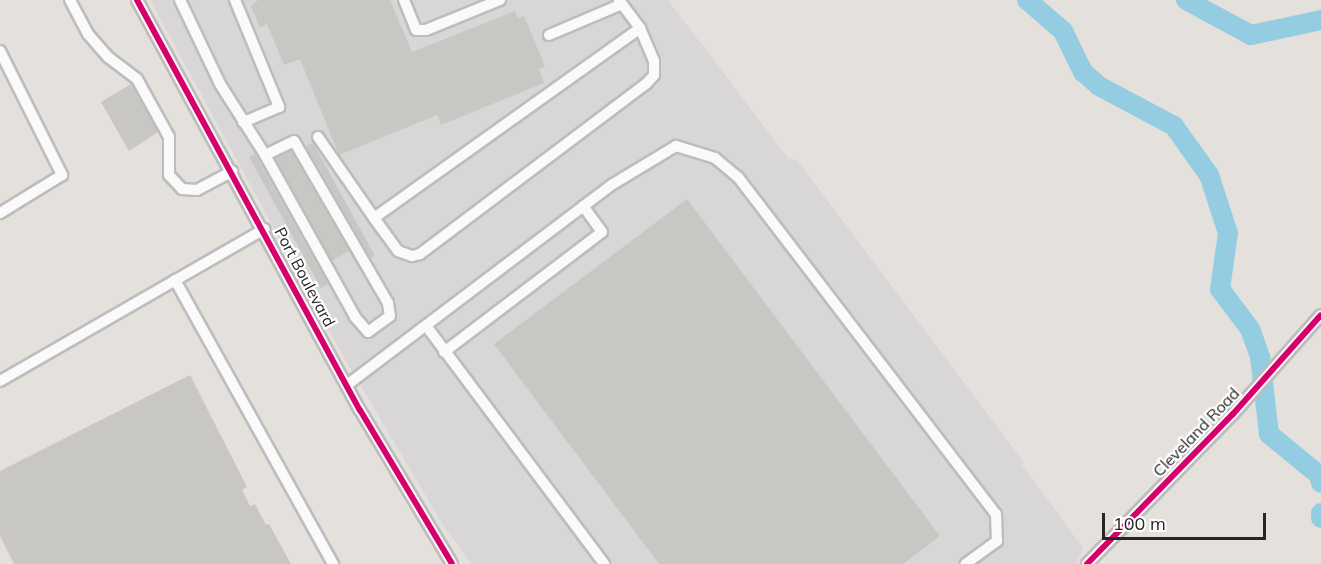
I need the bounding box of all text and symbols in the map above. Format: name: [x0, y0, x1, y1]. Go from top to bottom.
street label: Port Boulevard: [271, 224, 339, 330]
street label: Cleveland Road: [1149, 384, 1243, 480]
scale bar: [1105, 501, 1268, 539]
text: 100 m: [1113, 512, 1166, 535]

